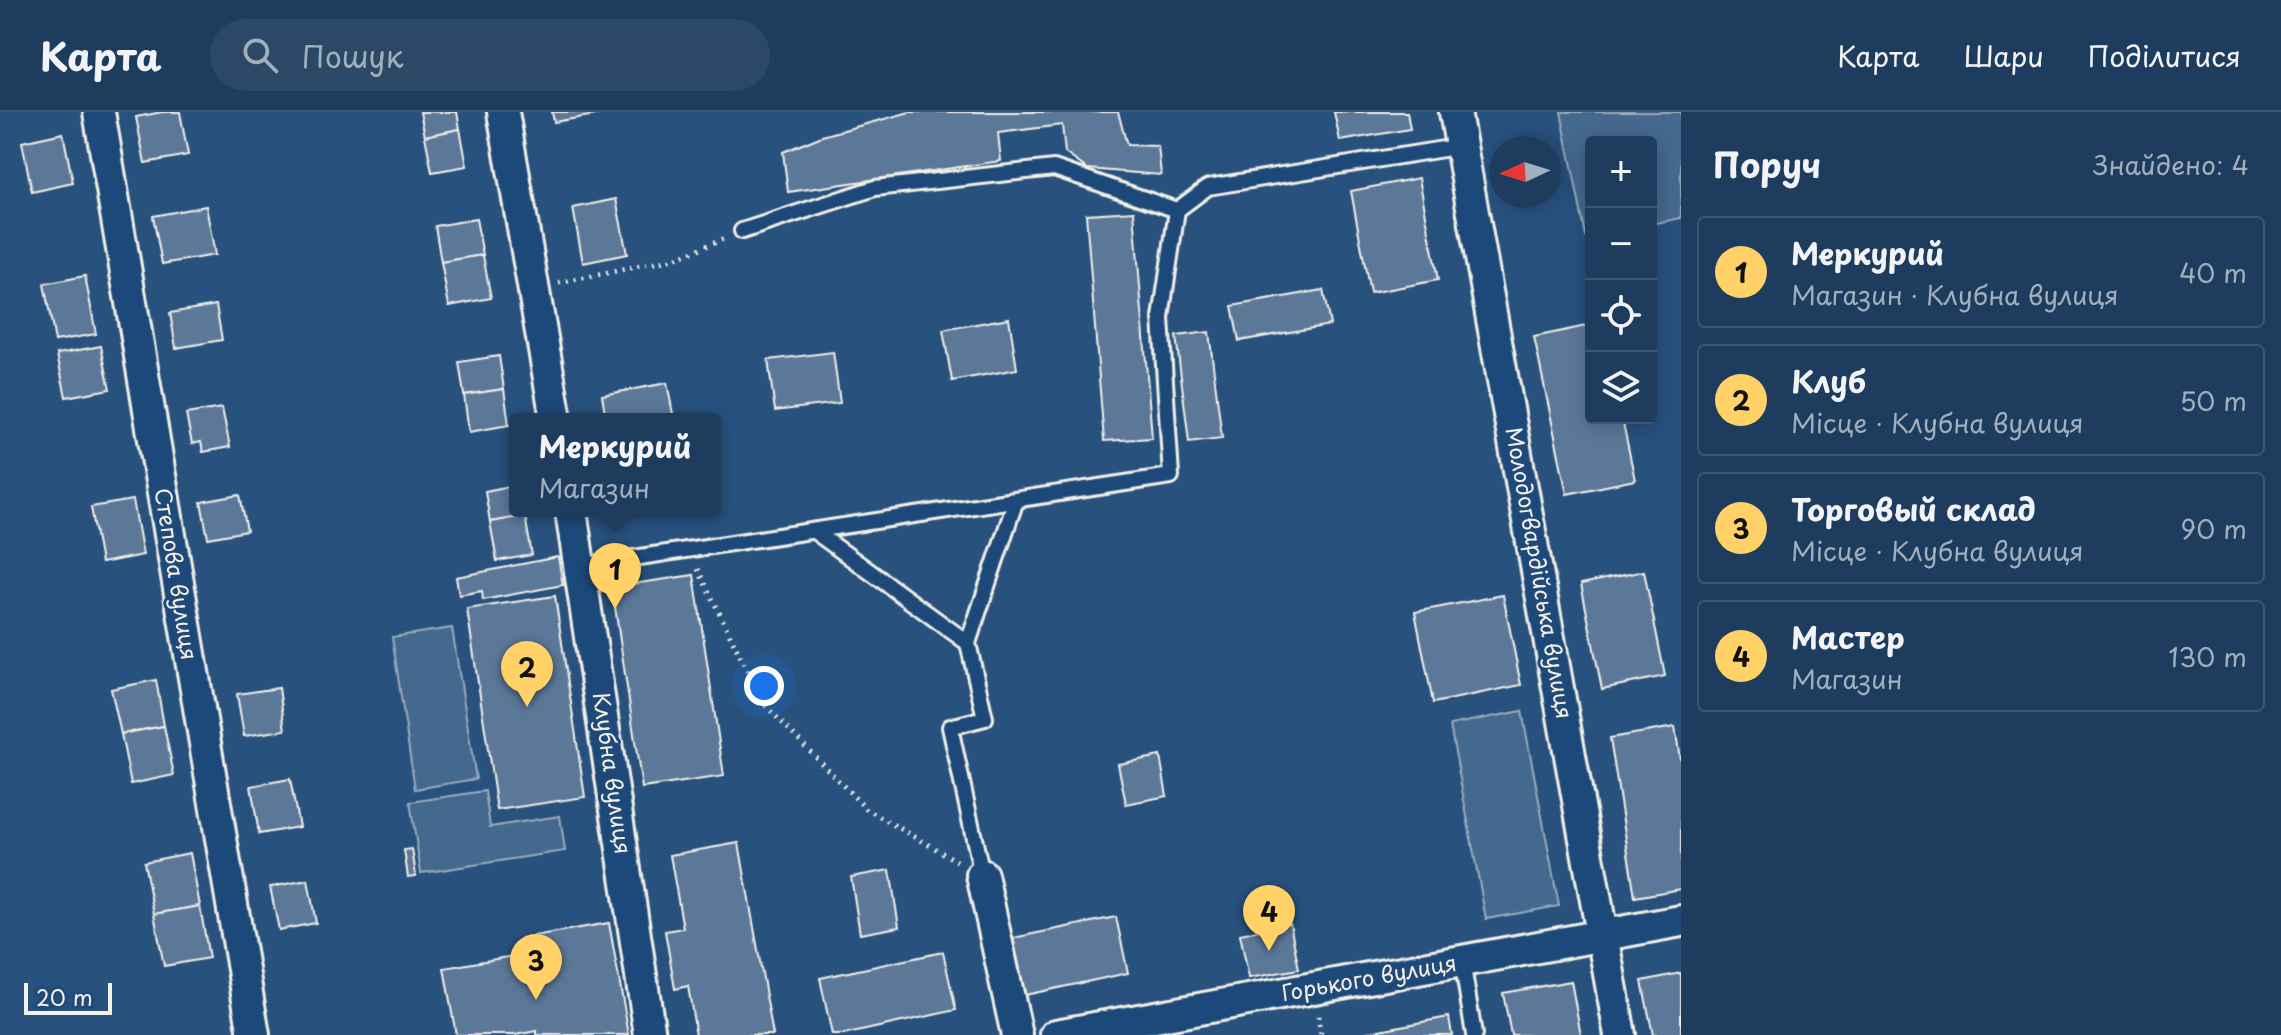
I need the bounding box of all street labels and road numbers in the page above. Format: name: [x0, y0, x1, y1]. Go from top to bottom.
street label: Молодогвардійська вулиця: [1499, 424, 1582, 721]
street label: Степова вулиця: [148, 485, 207, 662]
street label: Клубна вулиця: [586, 690, 641, 856]
street label: Горького вулиця: [1279, 945, 1459, 1008]

